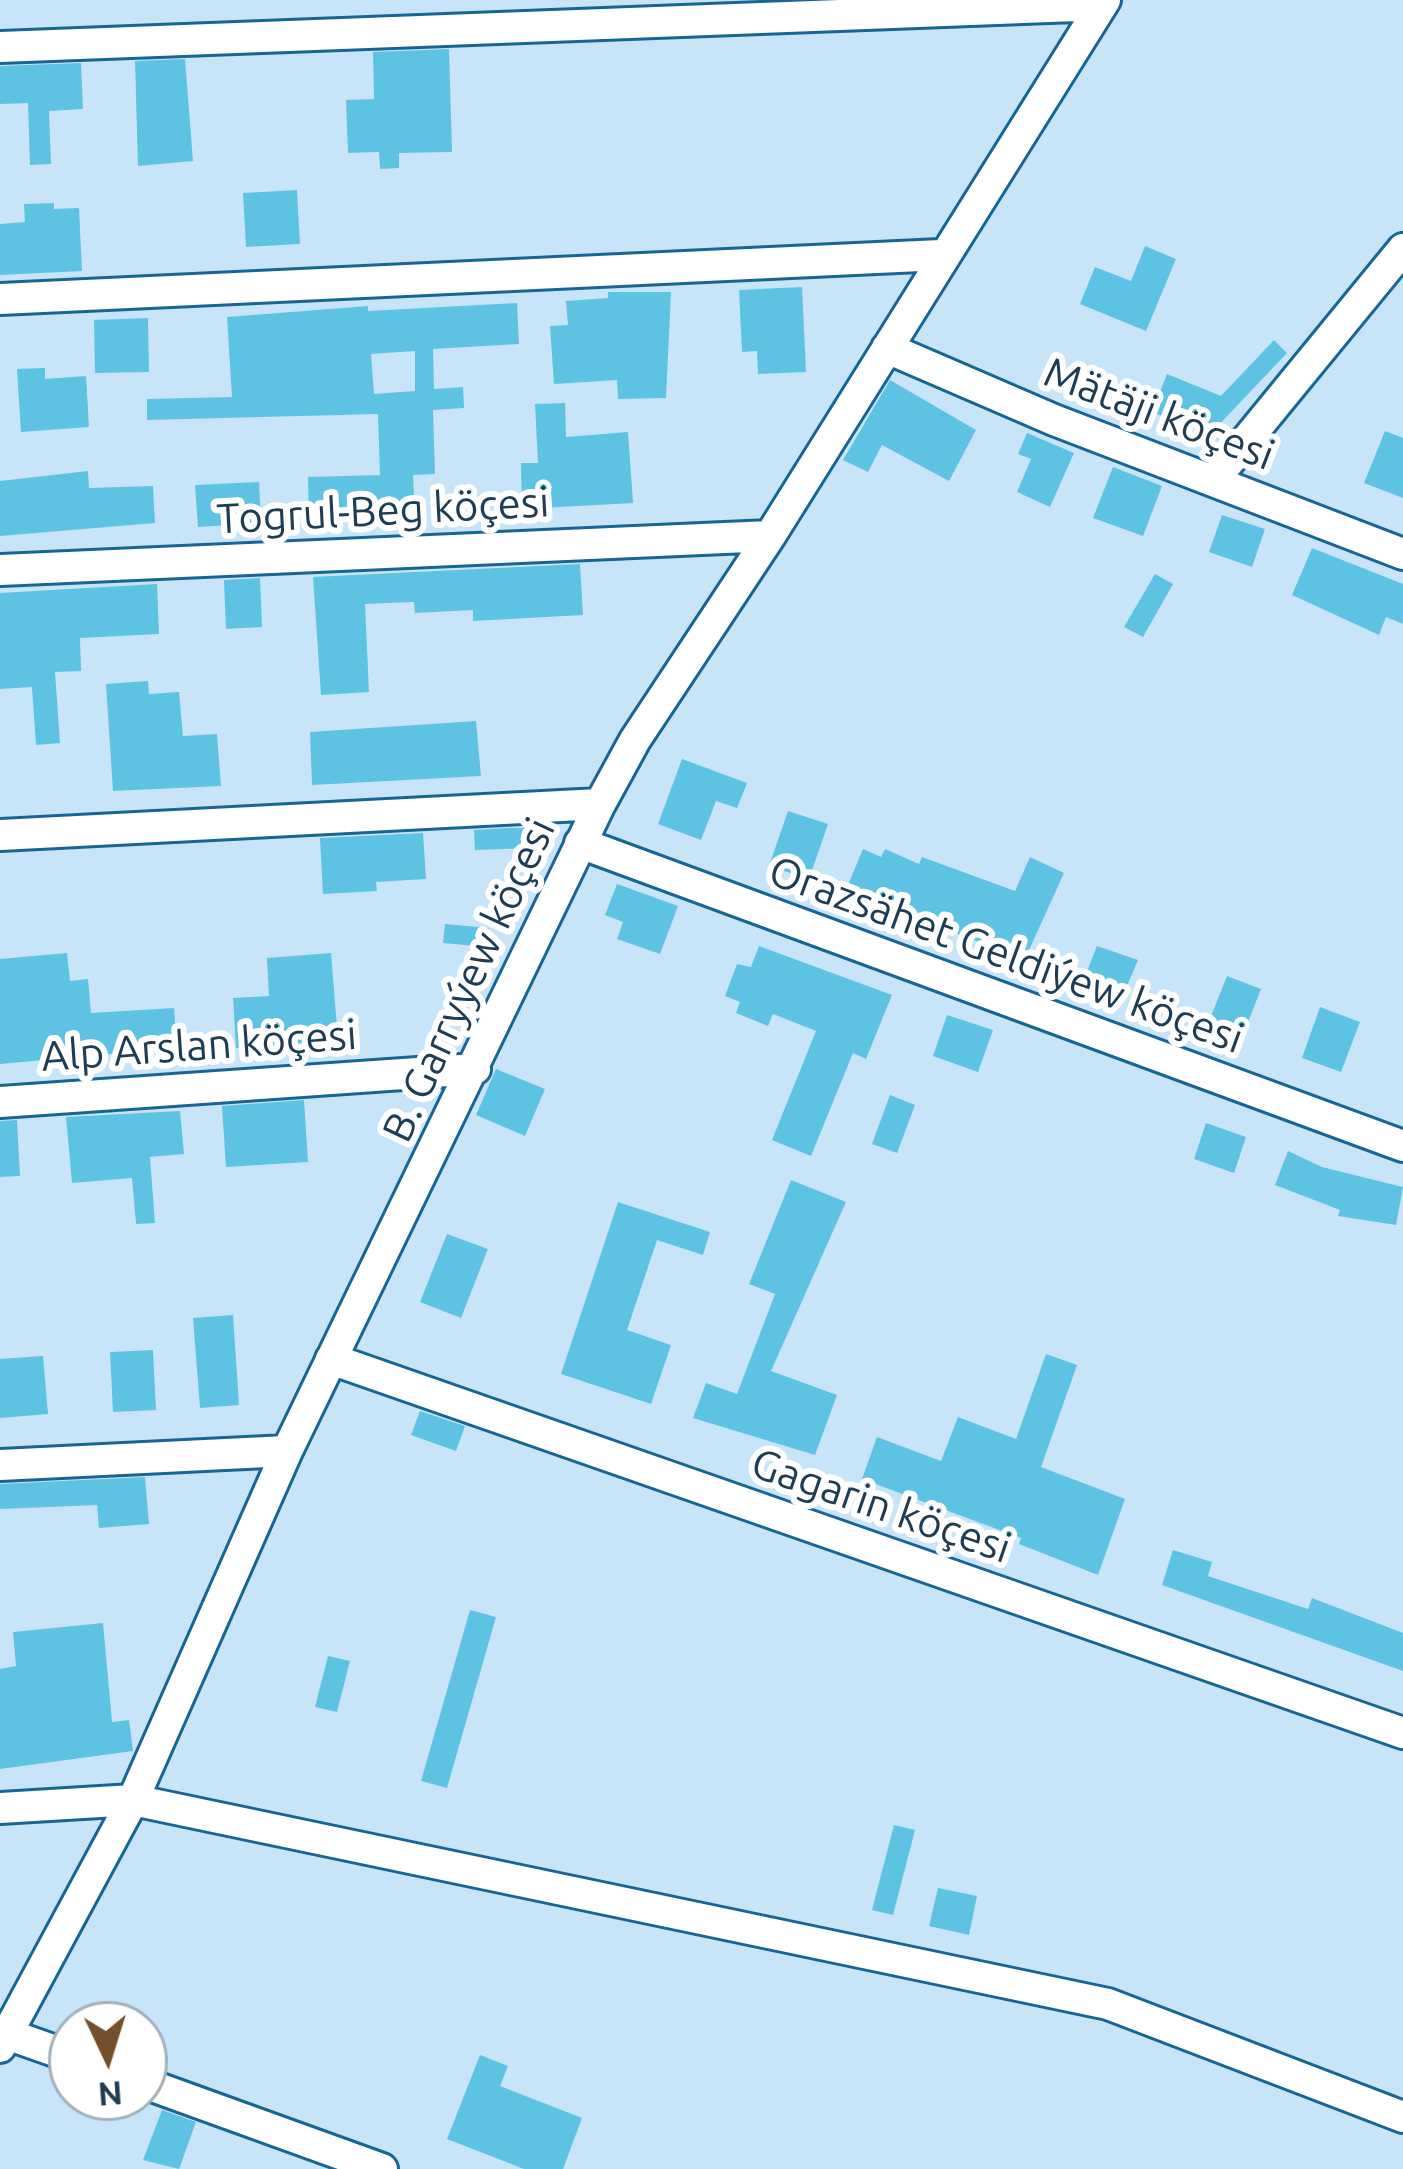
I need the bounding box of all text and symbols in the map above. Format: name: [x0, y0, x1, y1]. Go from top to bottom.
street label: Mätäji köçesi: [1037, 347, 1281, 481]
street label: Togrul-Beg köçesi: [216, 477, 550, 545]
street label: B. Garryýew köçesi: [372, 810, 566, 1150]
street label: Orazsähet Geldiýew köçesi: [762, 846, 1250, 1064]
street label: Alp Arslan köçesi: [40, 1010, 358, 1082]
street label: Gagarin köçesi: [745, 1438, 1017, 1574]
north arrow: [48, 2001, 168, 2121]
text: N: [97, 2075, 124, 2114]

